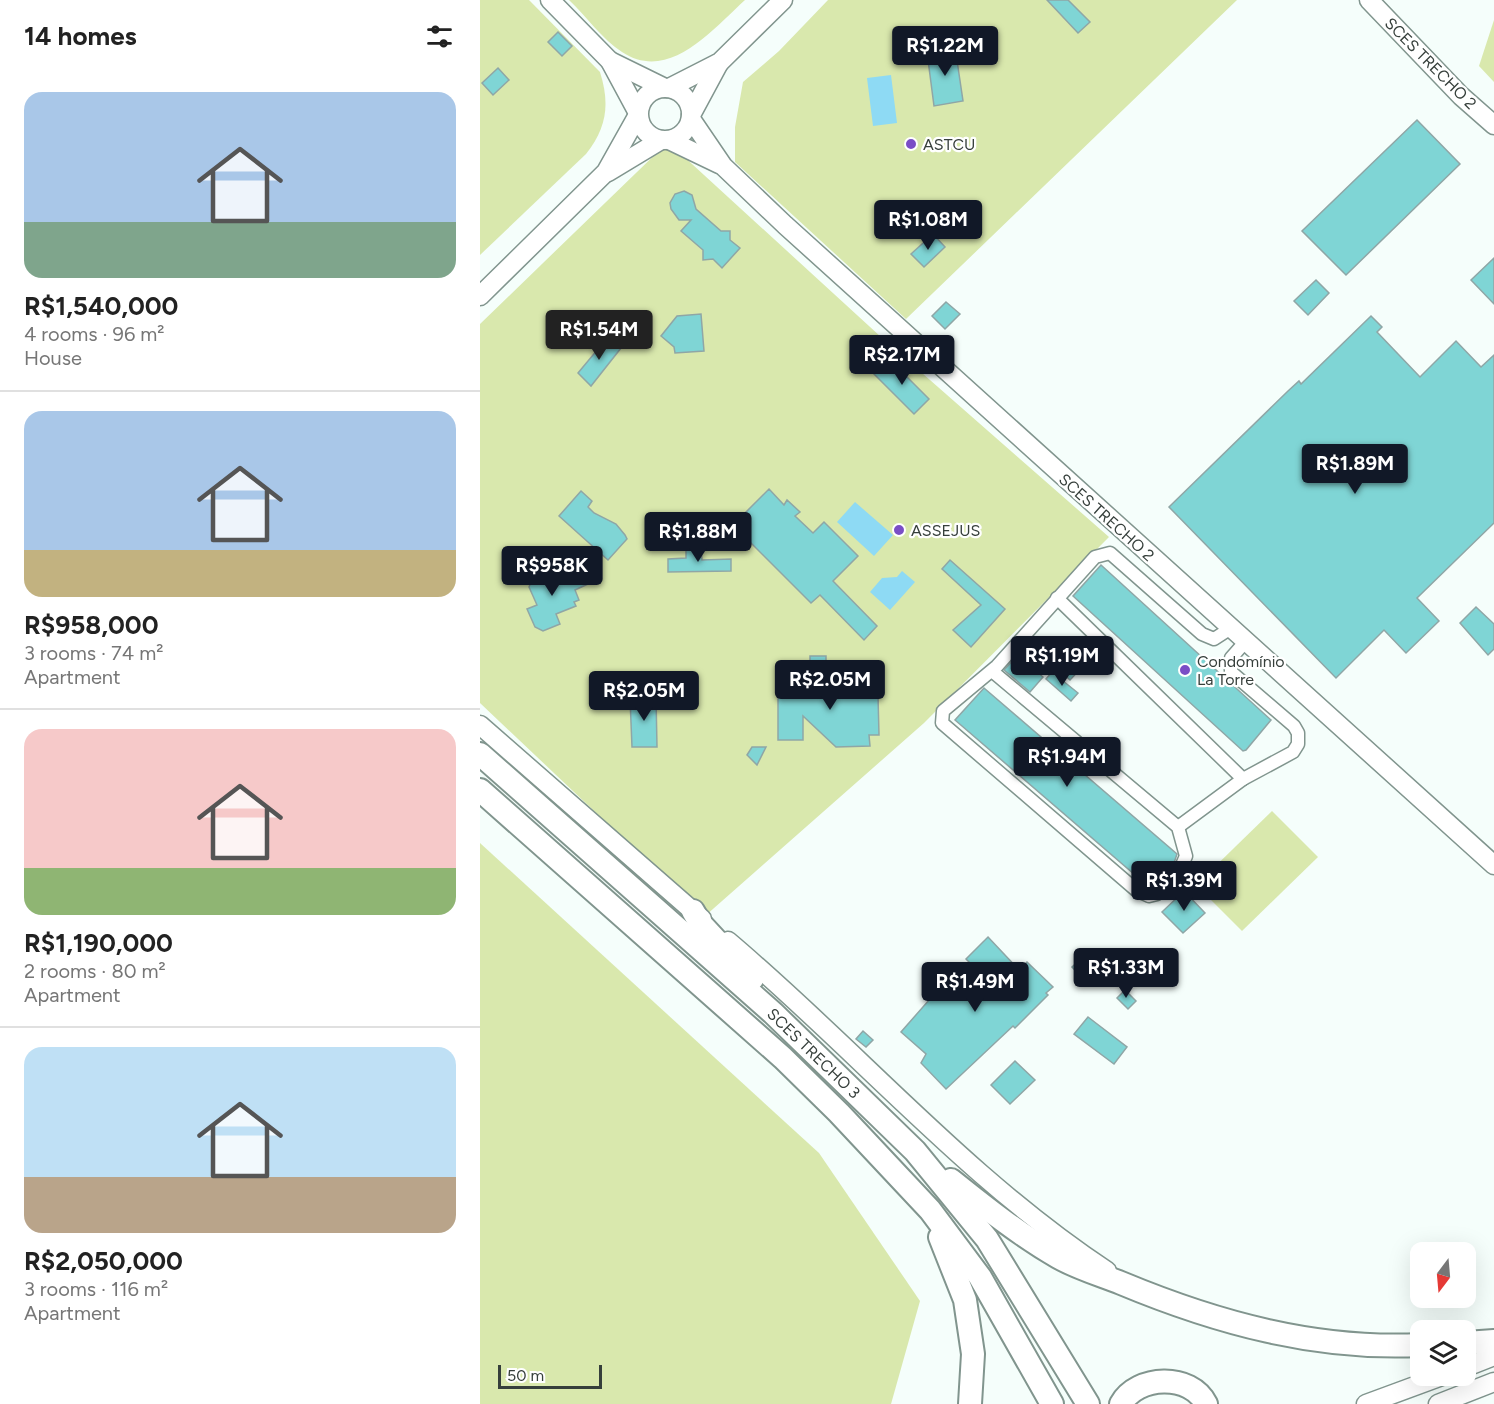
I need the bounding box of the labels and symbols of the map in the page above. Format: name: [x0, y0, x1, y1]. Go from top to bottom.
street label: SCES TRECHO 2: [1381, 14, 1480, 113]
pin: R$1.22M: [890, 26, 1000, 77]
place label: ASTCU: [923, 135, 975, 154]
marker: ASTCU: [904, 137, 918, 151]
pin: R$1.08M: [873, 200, 983, 251]
pin: R$1.54M: [544, 310, 654, 361]
pin: R$2.17M: [847, 335, 957, 386]
pin: R$1.89M: [1300, 444, 1410, 495]
street label: SCES TRECHO 2: [1055, 470, 1158, 565]
pin: R$1.88M: [643, 512, 753, 563]
place label: ASSEJUS: [911, 521, 981, 540]
marker: ASSEJUS: [892, 523, 906, 537]
pin: R$958K: [503, 546, 601, 597]
pin: R$1.19M: [1007, 636, 1117, 687]
place label: Condomínio La Torre: [1197, 652, 1285, 689]
pin: R$2.05M: [775, 660, 885, 711]
marker: Condomínio La Torre: [1178, 663, 1192, 677]
pin: R$2.05M: [589, 671, 699, 722]
pin: R$1.94M: [1012, 737, 1122, 788]
pin: R$1.39M: [1129, 861, 1239, 912]
pin: R$1.33M: [1071, 948, 1181, 999]
pin: R$1.49M: [920, 962, 1030, 1013]
street label: SCES TRECHO 3: [763, 1004, 864, 1102]
north arrow: [1410, 1242, 1476, 1308]
scale bar: [498, 1362, 602, 1390]

